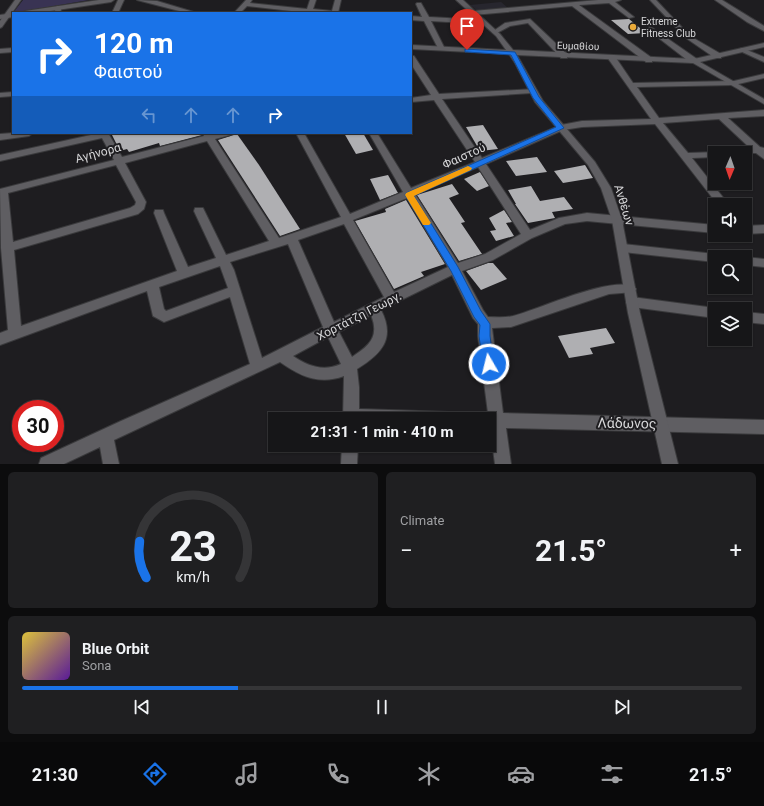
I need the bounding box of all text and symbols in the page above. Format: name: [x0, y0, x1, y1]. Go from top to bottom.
pin: [450, 9, 484, 50]
icon: arrive: [456, 15, 478, 37]
place label: Extreme Fitness Club: [641, 16, 696, 39]
marker: Extreme Fitness Club: [628, 22, 638, 32]
text: 120 m: [94, 27, 173, 60]
icon: right: [28, 28, 80, 80]
street label: Ευμαθίου: [557, 40, 599, 52]
text: Φαιστού: [94, 61, 162, 82]
icon: left: [138, 104, 160, 126]
icon: ahead: [180, 104, 202, 126]
icon: ahead: [222, 104, 244, 126]
icon: right: [264, 104, 286, 126]
street label: Αγήνορα: [74, 140, 122, 166]
street label: Φαιστού: [440, 140, 488, 172]
north arrow: [708, 146, 752, 190]
map controls: [708, 146, 752, 346]
street label: Ανθέων: [611, 183, 637, 227]
button: sound: [708, 198, 752, 242]
button: search: [708, 250, 752, 294]
street label: Χορτάτζη Γεωργ.: [314, 289, 404, 343]
button: layers: [708, 302, 752, 346]
position arrow: [468, 343, 510, 385]
speed limit sign: 30: [12, 400, 64, 452]
street label: Λάδωνος: [598, 414, 656, 432]
text: 21:31 · 1 min · 410 m: [311, 423, 453, 441]
text: Climate: [400, 513, 444, 528]
text: 23: [169, 522, 217, 571]
text: 21.5°: [535, 533, 607, 568]
text: −: [400, 538, 413, 563]
text: +: [730, 538, 742, 563]
text: km/h: [176, 569, 210, 585]
text: Blue Orbit: [82, 640, 149, 658]
text: Sona: [82, 658, 111, 673]
icon: previous: [131, 696, 153, 718]
icon: pause: [371, 696, 393, 718]
icon: next: [611, 696, 633, 718]
icon: directions: [141, 760, 169, 788]
icon: music: [233, 760, 261, 788]
icon: phone: [324, 760, 352, 788]
icon: climate: [415, 760, 443, 788]
icon: car: [507, 760, 535, 788]
icon: filters: [598, 760, 626, 788]
text: 21:30: [32, 764, 78, 785]
text: 21.5°: [689, 764, 732, 785]

